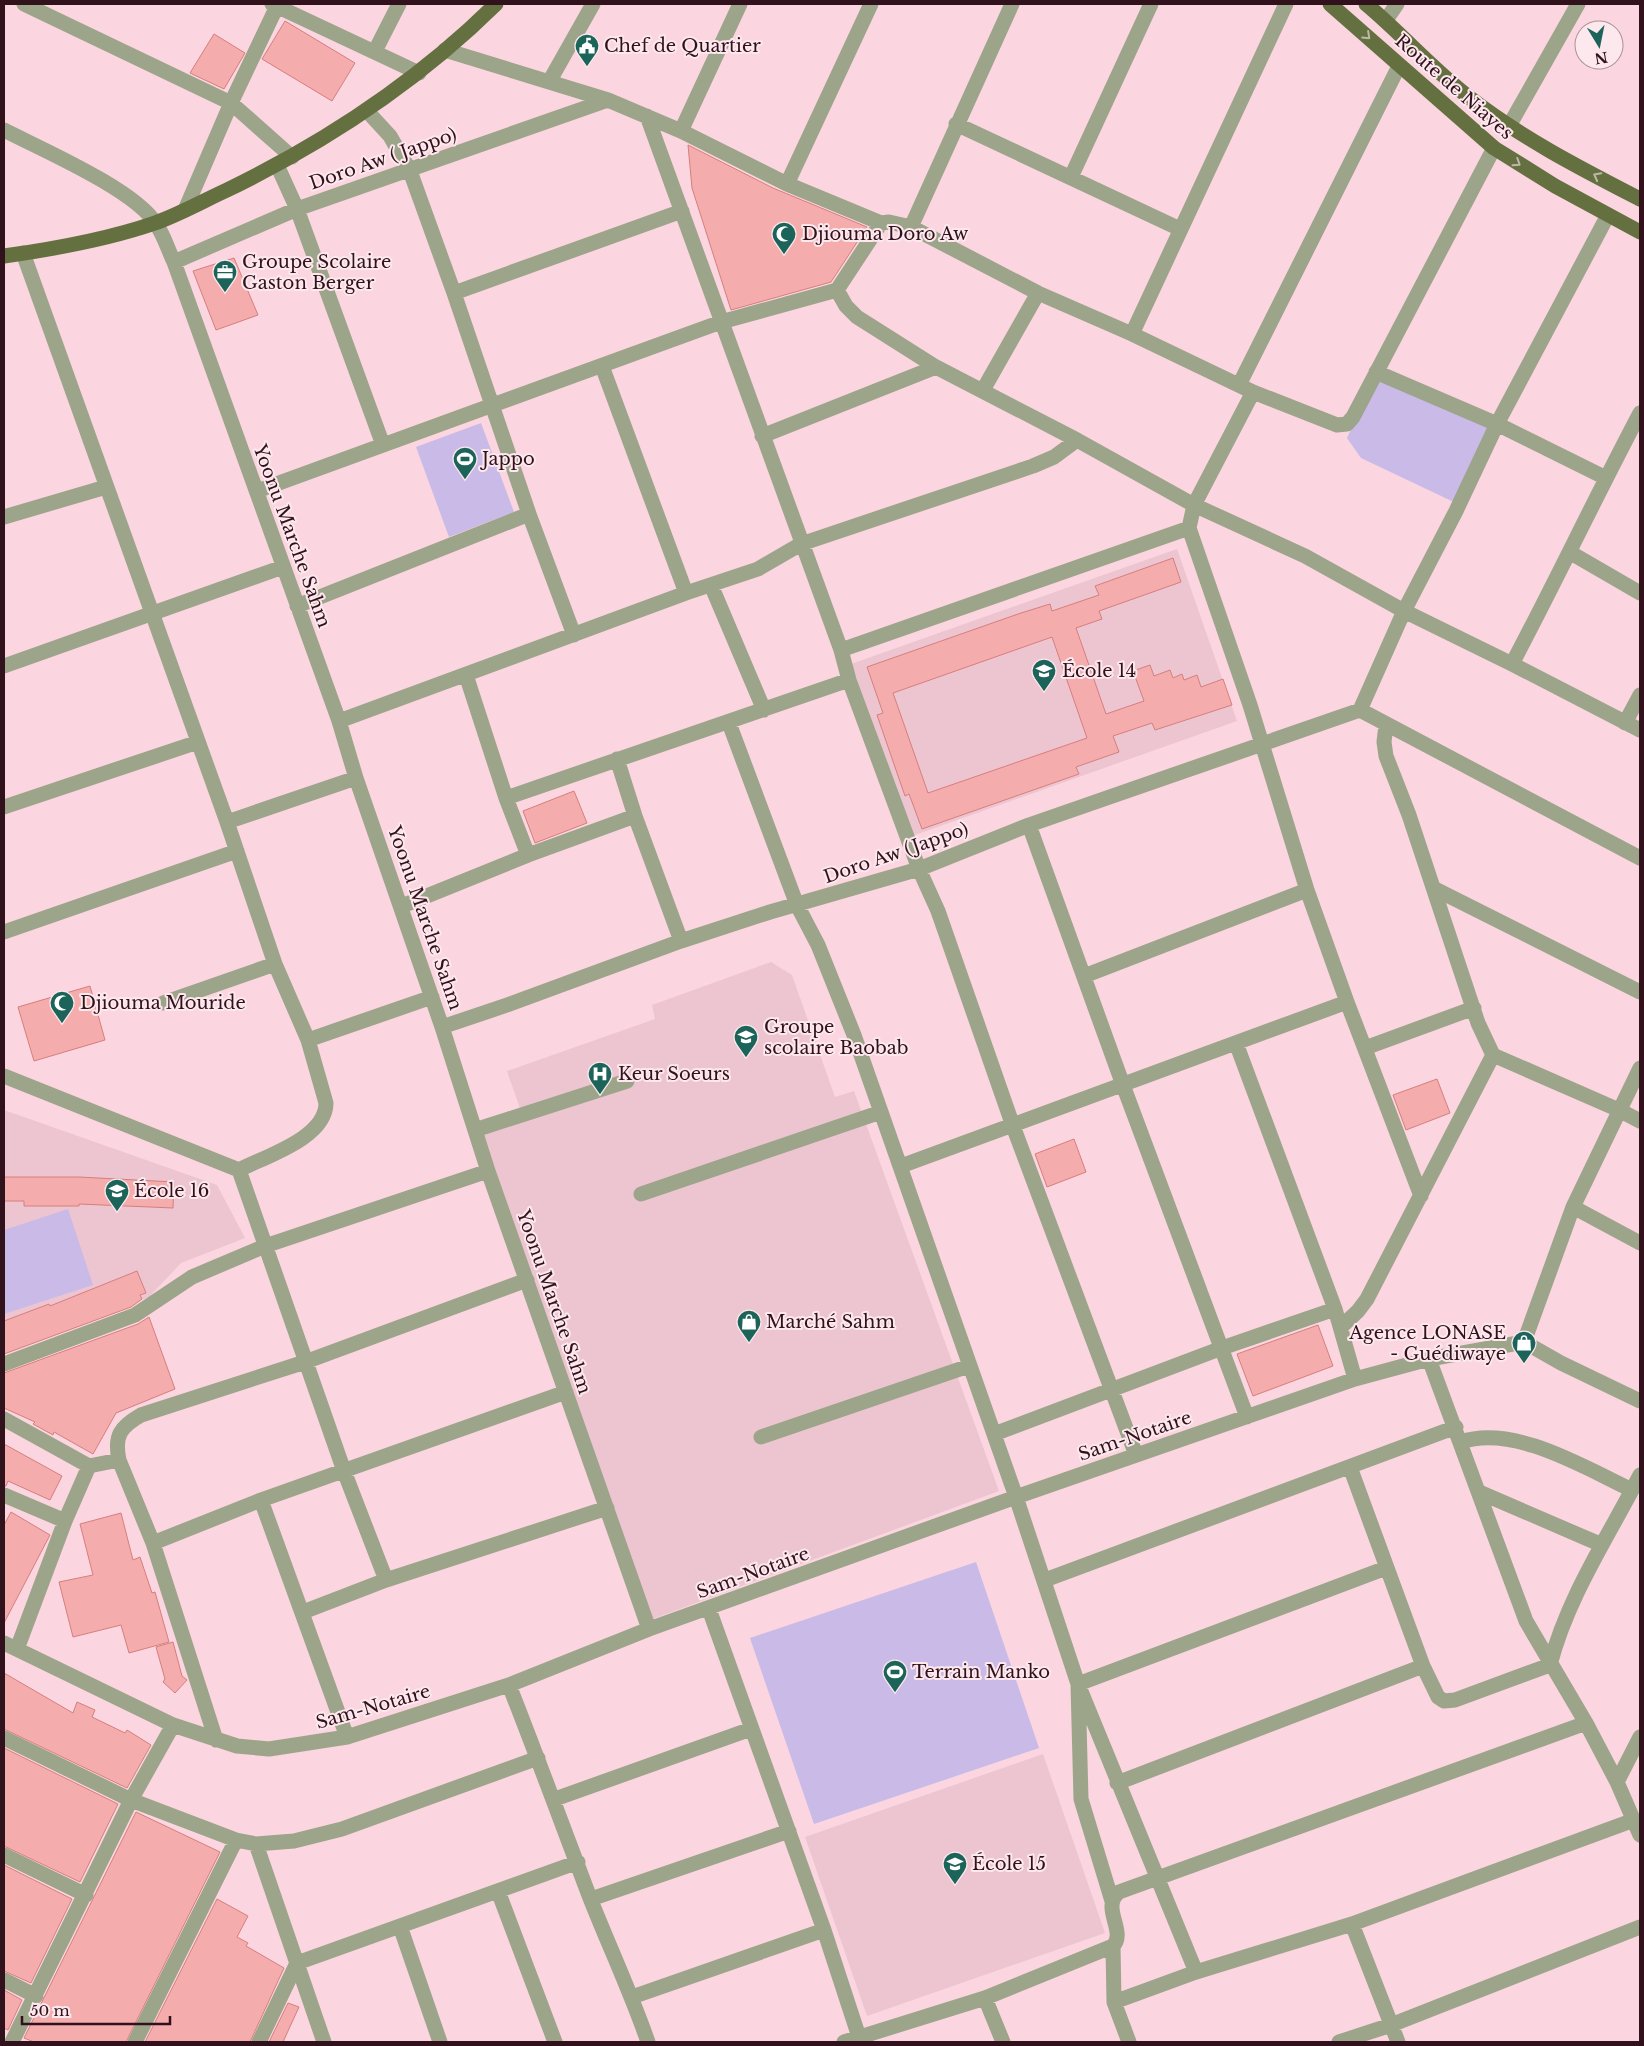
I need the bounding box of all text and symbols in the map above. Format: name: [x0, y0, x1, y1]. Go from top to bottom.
north arrow: [1574, 20, 1624, 70]
one-way arrow: [1361, 30, 1370, 39]
street label: Route de Niayes: [1391, 30, 1517, 144]
public building icon: Chef de Quartier: [574, 33, 600, 67]
place label: Chef de Quartier: [604, 35, 761, 57]
text: N: [1593, 48, 1609, 68]
street label: Doro Aw ( Jappo): [306, 123, 460, 195]
one-way arrow: [1512, 157, 1521, 166]
one-way arrow: [1593, 172, 1602, 182]
mosque icon: Djiouma Doro Aw: [771, 221, 797, 255]
place label: Djiouma Doro Aw: [802, 223, 969, 245]
place label: Groupe Scolaire Gaston Berger: [242, 251, 391, 294]
office icon: Groupe Scolaire Gaston Berger: [212, 259, 238, 293]
street label: Yoonu Marche Sahm: [248, 440, 335, 631]
sports icon: Jappo: [452, 446, 478, 480]
place label: Jappo: [480, 448, 535, 470]
school or university icon: École 14: [1031, 658, 1057, 692]
place label: École 14: [1062, 659, 1136, 682]
street label: Doro Aw (Jappo): [821, 818, 971, 888]
street label: Yoonu Marche Sahm: [383, 822, 467, 1013]
mosque icon: Djiouma Mouride: [49, 990, 75, 1024]
place label: Djiouma Mouride: [80, 992, 246, 1014]
place label: Groupe scolaire Baobab: [764, 1016, 909, 1059]
school or university icon: Groupe scolaire Baobab: [733, 1024, 759, 1058]
hospital icon: Keur Soeurs: [587, 1061, 613, 1095]
place label: Keur Soeurs: [618, 1063, 730, 1085]
school or university icon: École 16: [104, 1178, 130, 1212]
place label: École 16: [134, 1179, 209, 1202]
street label: Yoonu Marche Sahm: [512, 1206, 596, 1397]
shop icon: Marché Sahm: [736, 1309, 762, 1343]
place label: Marché Sahm: [766, 1311, 895, 1333]
place label: Agence LONASE - Guédiwaye: [1348, 1322, 1506, 1365]
shop icon: Agence LONASE - Guédiwaye: [1511, 1330, 1537, 1364]
street label: Sam-Notaire: [1076, 1406, 1194, 1466]
street label: Sam-Notaire: [694, 1542, 812, 1604]
sports icon: Terrain Manko: [882, 1659, 908, 1693]
place label: Terrain Manko: [912, 1661, 1050, 1683]
street label: Sam-Notaire: [313, 1680, 433, 1734]
school or university icon: École 15: [942, 1851, 968, 1885]
place label: École 15: [972, 1852, 1046, 1875]
scale bar: [22, 1994, 170, 2026]
text: 50 m: [30, 2001, 70, 2020]

